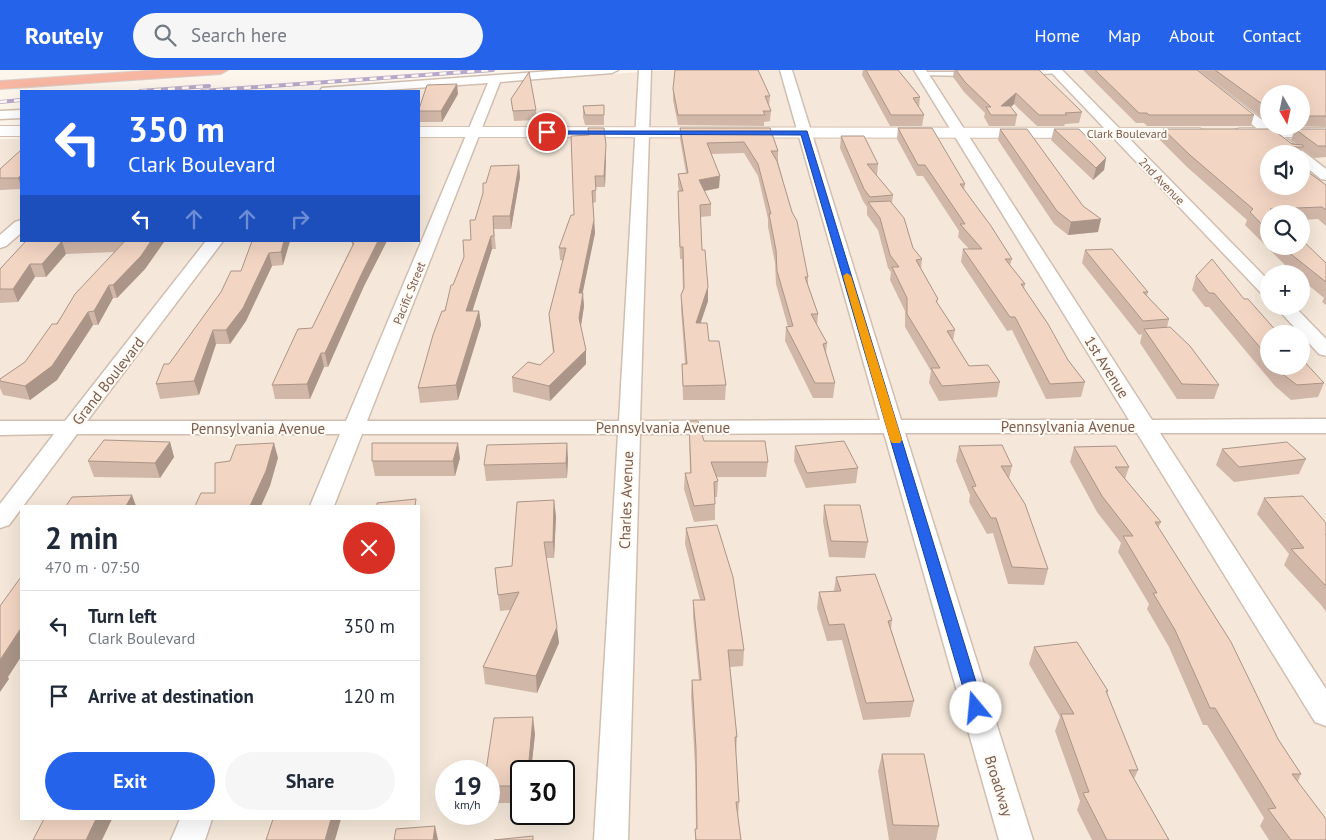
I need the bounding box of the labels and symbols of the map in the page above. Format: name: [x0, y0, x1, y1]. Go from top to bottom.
north arrow: [1260, 85, 1310, 135]
pin: [526, 111, 568, 153]
street label: Clark Boulevard: [1087, 126, 1167, 141]
street label: 2nd Avenue: [1136, 154, 1188, 208]
street label: Pacific Street: [390, 259, 428, 327]
street label: 1st Avenue: [1080, 332, 1134, 402]
street label: Grand Boulevard: [68, 333, 148, 429]
street label: Pennsylvania Avenue: [1001, 417, 1135, 436]
street label: Pennsylvania Avenue: [596, 418, 730, 437]
street label: Pennsylvania Avenue: [191, 419, 325, 438]
street label: Charles Avenue: [615, 451, 637, 549]
position arrow: [949, 681, 1001, 733]
street label: Broadway: [981, 753, 1017, 819]
speed limit sign: 30: [510, 760, 575, 825]

